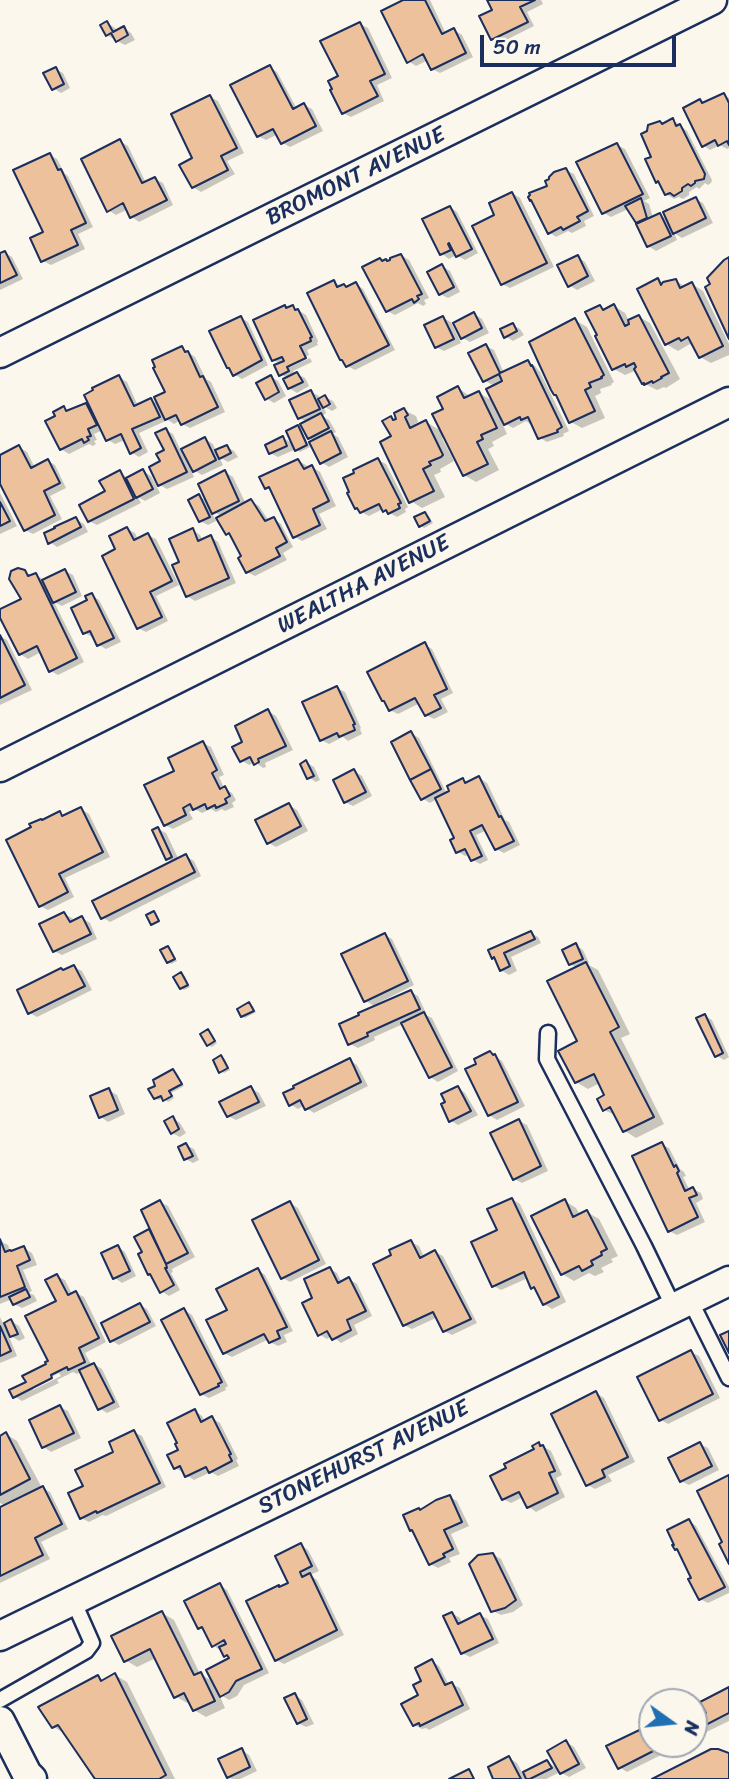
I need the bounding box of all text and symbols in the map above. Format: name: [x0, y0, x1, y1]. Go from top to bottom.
scale bar: [484, 21, 680, 65]
text: 50 m: [493, 28, 541, 66]
street label: BROMONT AVENUE: [262, 122, 450, 232]
street label: WEALTHA AVENUE: [273, 530, 455, 640]
street label: STONEHURST AVENUE: [254, 1395, 474, 1521]
north arrow: [638, 1688, 708, 1758]
text: N: [674, 1717, 709, 1739]

